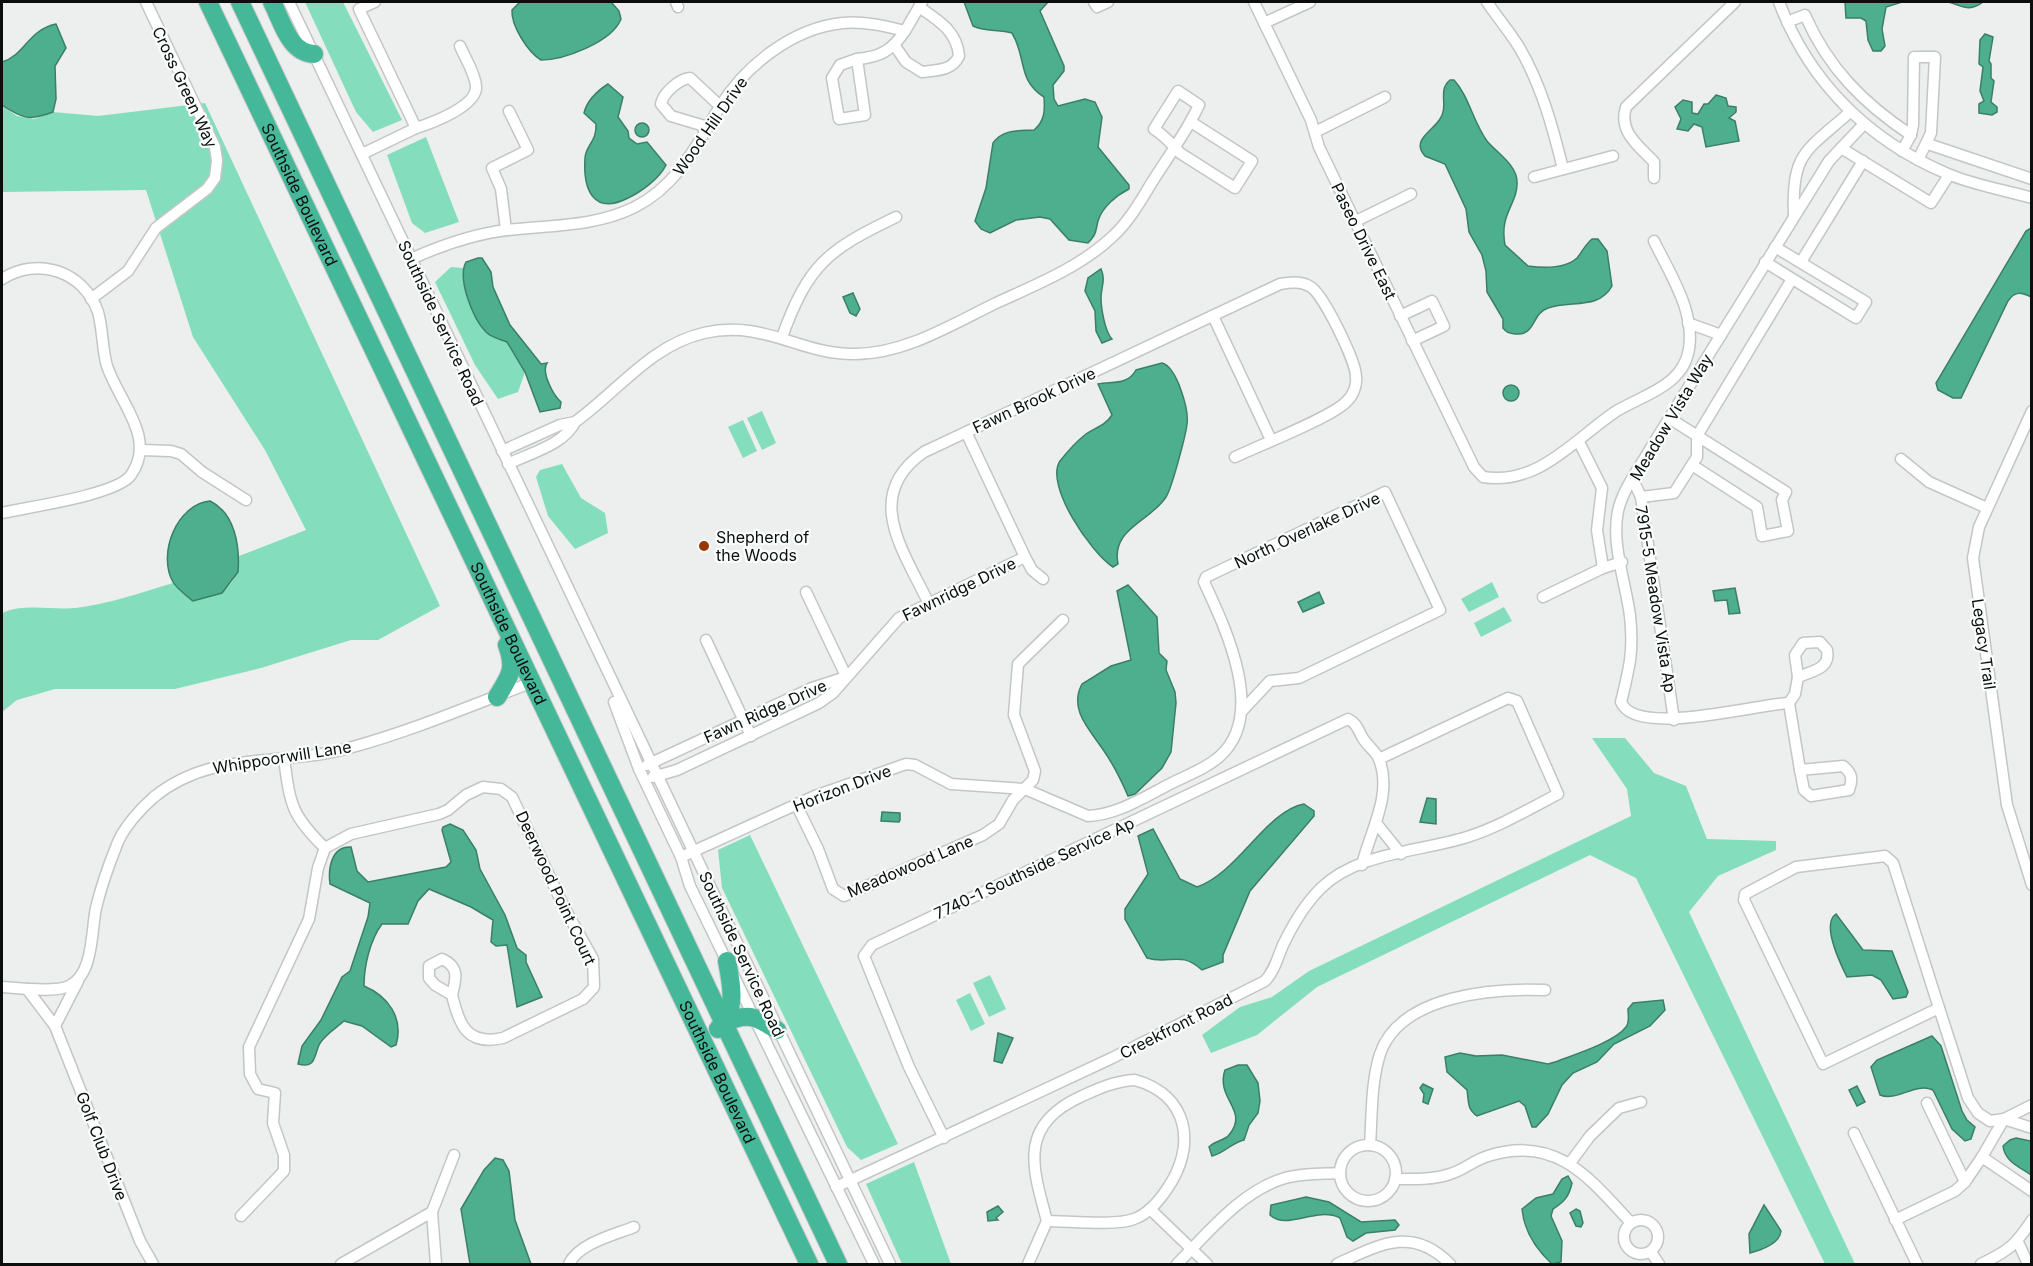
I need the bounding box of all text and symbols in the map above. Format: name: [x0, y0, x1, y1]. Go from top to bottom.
street label: Cross Green Way: [148, 23, 222, 151]
street label: Wood Hill Drive: [668, 73, 752, 179]
street label: Southside Boulevard: [257, 120, 342, 269]
street label: Paseo Drive East: [1327, 179, 1401, 303]
street label: Southside Service Road: [394, 237, 488, 409]
street label: Meadow Vista Way: [1625, 350, 1717, 484]
street label: Fawn Brook Drive: [969, 363, 1099, 437]
street label: North Overlake Drive: [1231, 487, 1383, 573]
street label: 7915-5 Meadow Vista Ap: [1631, 504, 1681, 694]
place label: Shepherd of the Woods: [716, 527, 809, 565]
marker: Shepherd of the Woods: [697, 539, 711, 553]
street label: Fawnridge Drive: [899, 553, 1019, 625]
street label: Southside Boulevard: [466, 558, 551, 708]
street label: Legacy Trail: [1968, 597, 2000, 691]
street label: Fawn Ridge Drive: [700, 675, 830, 747]
street label: Whippoorwill Lane: [211, 736, 353, 778]
street label: Horizon Drive: [790, 760, 894, 816]
street label: Deerwood Point Court: [512, 808, 600, 968]
street label: 7740-1 Southside Service Ap: [931, 813, 1137, 923]
street label: Meadowood Lane: [844, 830, 976, 902]
street label: Southside Service Road: [695, 868, 789, 1040]
street label: Creekfront Road: [1116, 989, 1236, 1063]
street label: Southside Boulevard: [675, 997, 760, 1147]
street label: Golf Club Drive: [72, 1089, 132, 1203]

